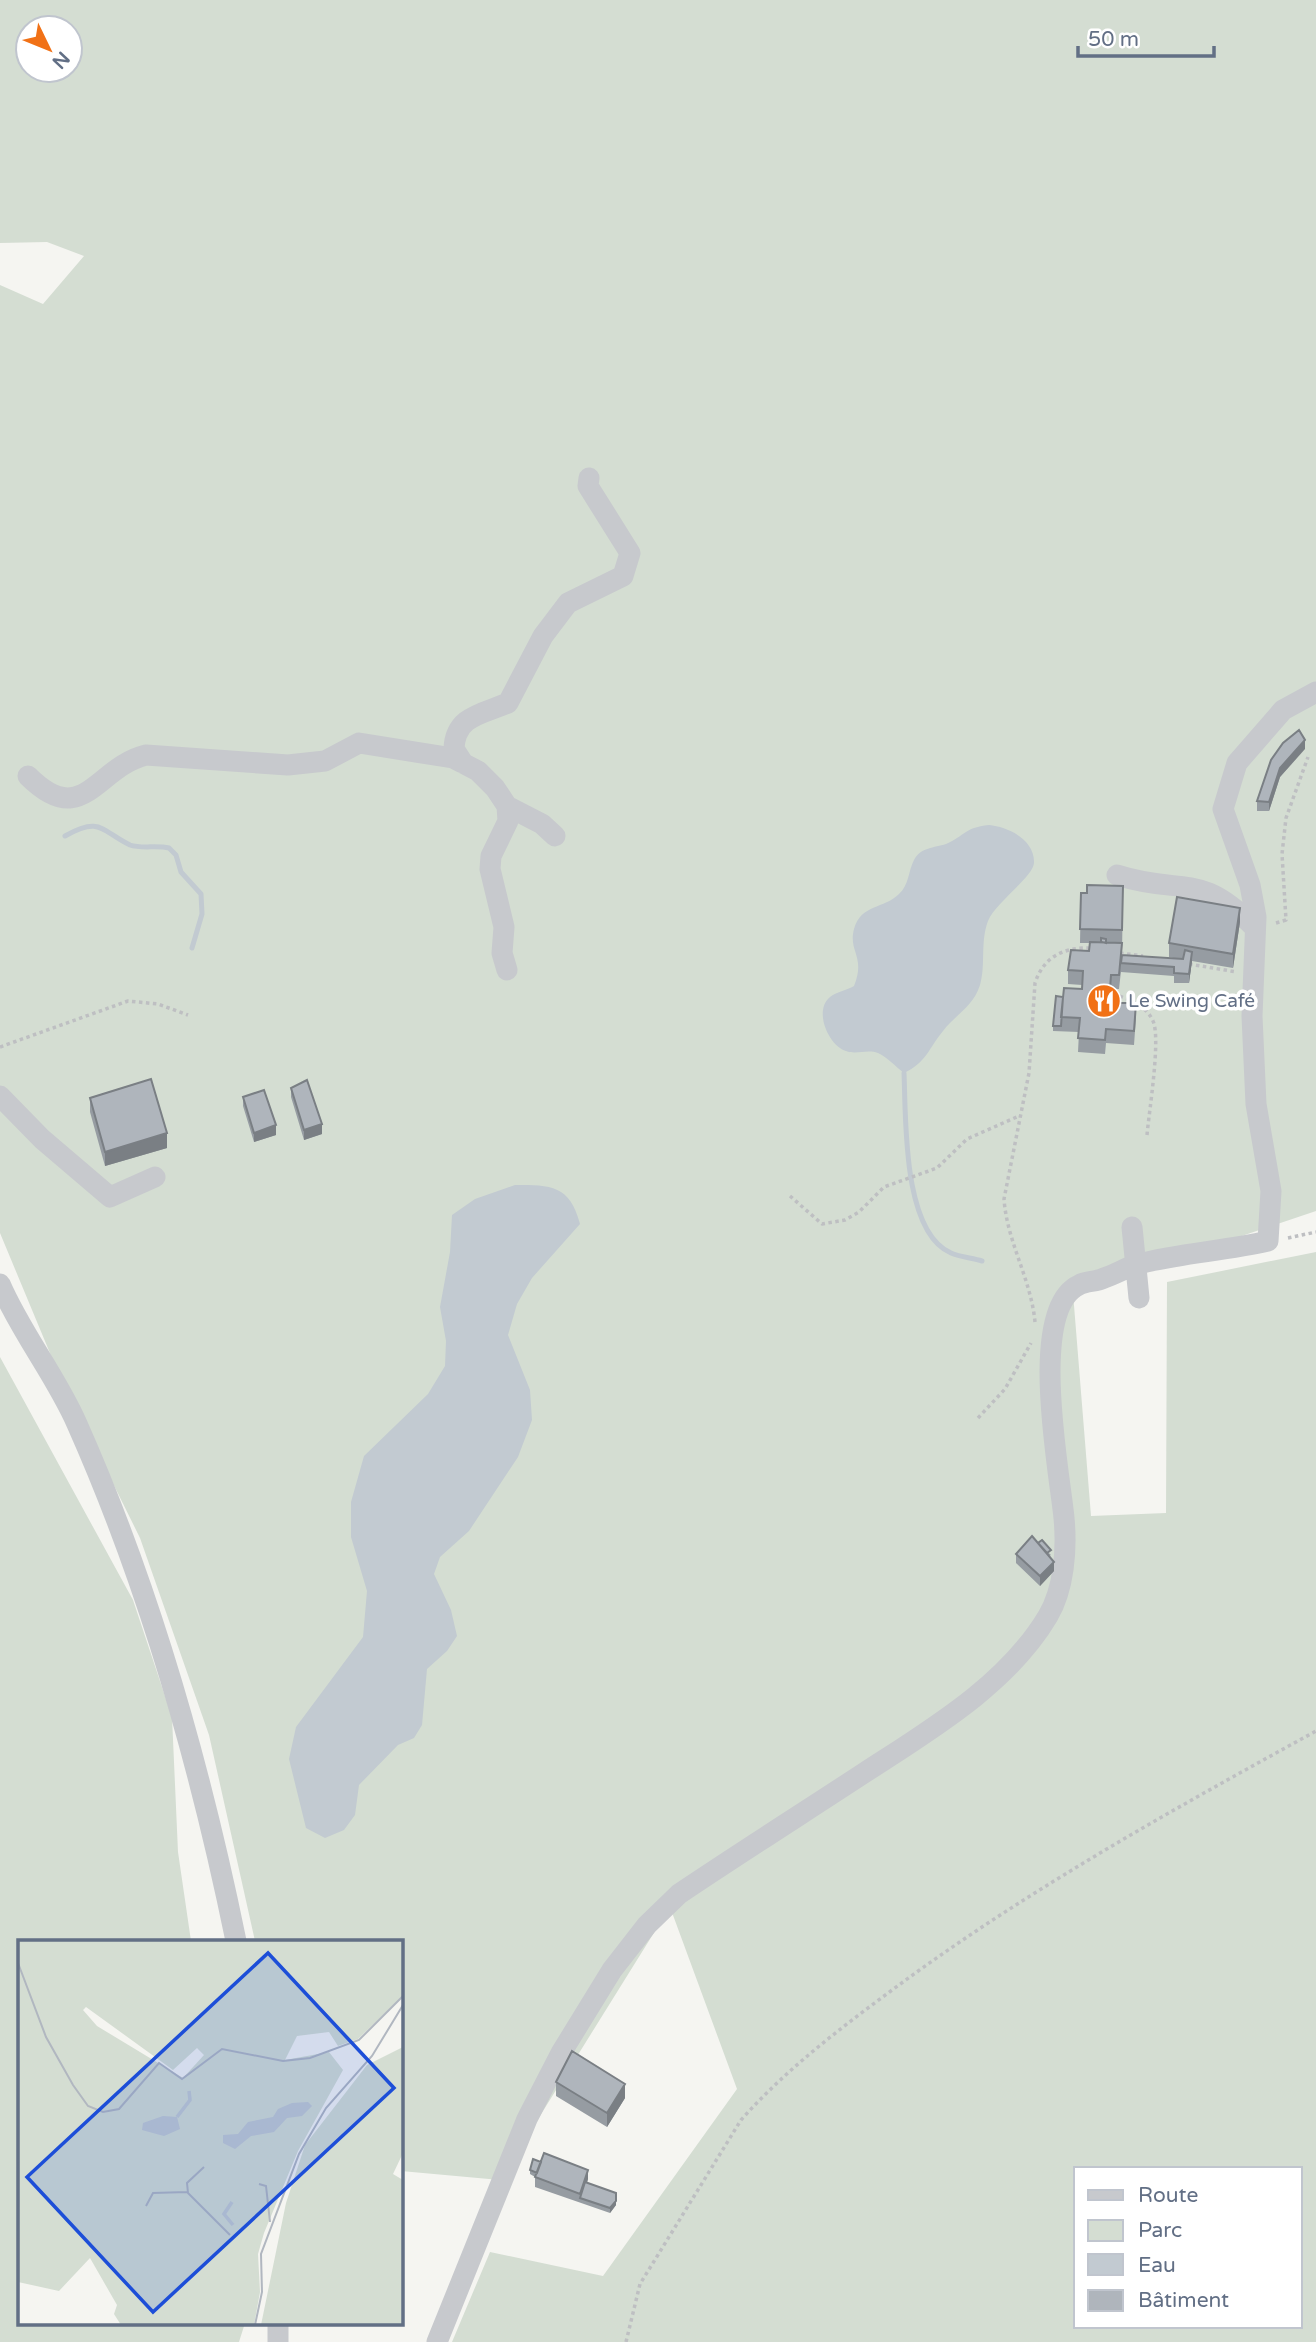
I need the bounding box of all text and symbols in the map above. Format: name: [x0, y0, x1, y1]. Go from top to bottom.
north arrow: [14, 14, 84, 84]
scale bar: [1078, 14, 1214, 58]
text: 50 m: [1088, 27, 1139, 52]
text: N: [47, 47, 74, 73]
restaurant icon: Le Swing Café: [1085, 982, 1123, 1020]
place label: Le Swing Café: [1128, 990, 1255, 1012]
inset map: [18, 1940, 402, 2324]
legend: [1074, 2167, 1302, 2328]
text: Route: [1138, 2183, 1198, 2208]
text: Parc: [1138, 2218, 1182, 2243]
text: Eau: [1138, 2253, 1176, 2278]
text: Bâtiment: [1138, 2288, 1229, 2313]

